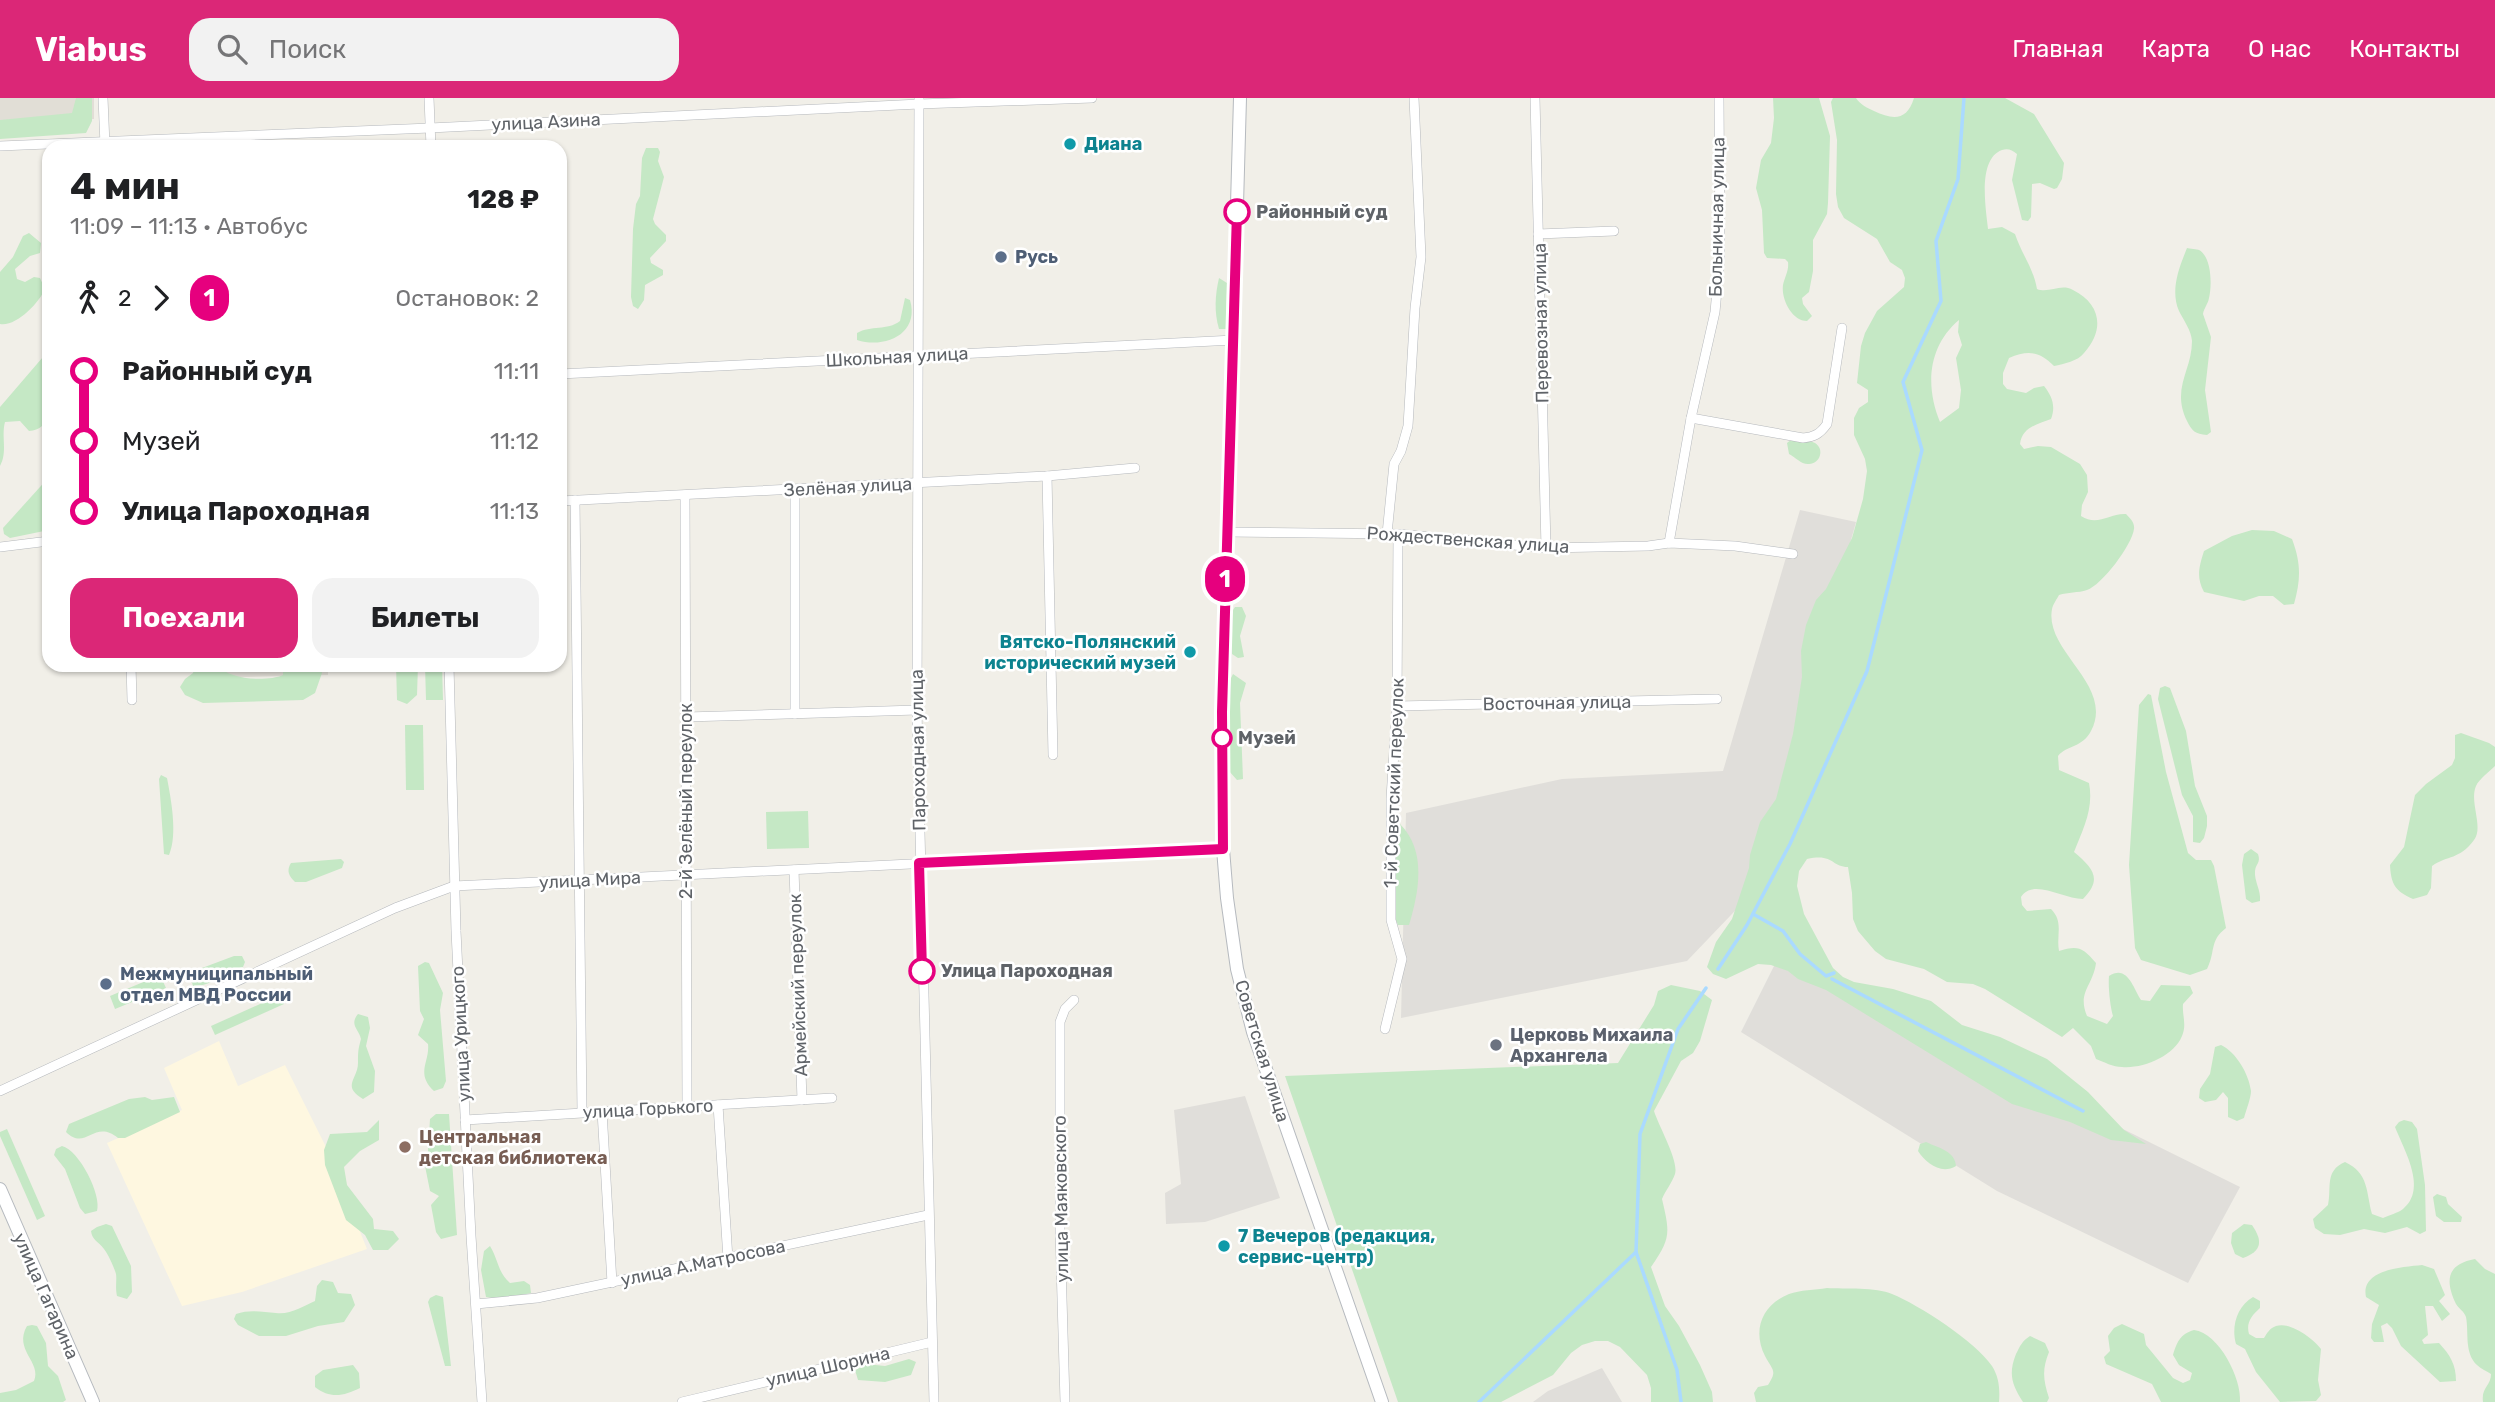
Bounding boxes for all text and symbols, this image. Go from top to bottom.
search box [189,18,679,81]
text: Viabus [35,30,147,69]
icon: search [213,30,251,68]
text: Поиск [269,34,346,65]
text: Главная [2012,35,2104,63]
text: Карта [2142,35,2210,63]
text: О нас [2248,35,2311,63]
text: Контакты [2349,35,2460,63]
street label: улица Азина [491,108,601,136]
place label: Диана [1084,133,1142,155]
marker: Диана [1062,136,1078,152]
street label: Больничная улица [1705,137,1729,297]
text: 4 мин [70,163,180,209]
text: 128 ₽ [467,184,539,215]
marker: Районный суд [1224,199,1250,225]
place label: Районный суд [1256,201,1388,223]
text: 11:09 – 11:13 · Автобус [70,212,308,240]
street label: Перевозная улица [1529,243,1553,403]
place label: Русь [1015,246,1058,268]
marker: Русь [993,249,1009,265]
icon: walk [70,279,108,317]
icon: forward [142,279,180,317]
text: 2 [118,284,132,312]
text: 1 [204,284,215,312]
text: Остановок: 2 [396,284,539,312]
street label: Школьная улица [825,342,969,372]
text: Районный суд [122,356,312,387]
text: 11:11 [494,357,539,385]
text: Музей [122,426,201,457]
text: 11:12 [490,427,539,455]
street label: Зелёная улица [783,473,913,501]
text: Улица Пароходная [122,496,370,527]
text: 11:13 [490,497,539,525]
street label: Рождественская улица [1366,522,1570,558]
line badge: 1 [1202,556,1248,602]
text: 1 [1219,565,1231,593]
button: Поехали [70,578,298,658]
button: Билеты [312,578,539,658]
place label: Вятско-Полянский исторический музей [984,631,1176,674]
marker: Вятско-Полянский исторический музей [1182,644,1198,660]
street label: Пароходная улица [906,669,930,831]
street label: 1-й Советский переулок [1379,677,1409,888]
street label: Восточная улица [1482,691,1632,715]
street label: 2-й Зелёный переулок [675,703,697,899]
place label: Музей [1238,727,1296,749]
marker: Музей [1212,728,1232,748]
street label: улица Мира [538,866,642,894]
street label: Армейский переулок [784,893,812,1077]
marker: Улица Пароходная [909,958,935,984]
place label: Улица Пароходная [941,960,1113,982]
place label: Межмуниципальный отдел МВД России [120,963,313,1006]
street label: улица Урицкого [446,965,476,1103]
marker: Межмуниципальный отдел МВД России [98,976,114,992]
street label: Советская улица [1230,977,1294,1125]
place label: Церковь Михаила Архангела [1510,1024,1673,1067]
marker: Церковь Михаила Архангела [1488,1037,1504,1053]
street label: улица Горького [582,1095,714,1123]
street label: улица Маяковского [1049,1115,1073,1283]
place label: Центральная детская библиотека [419,1126,608,1169]
marker: Центральная детская библиотека [397,1139,413,1155]
place label: 7 Вечеров (редакция, сервис-центр) [1238,1225,1435,1268]
street label: улица Гагарина [8,1229,84,1363]
street label: улица А.Матросова [619,1235,787,1291]
marker: 7 Вечеров (редакция, сервис-центр) [1216,1238,1232,1254]
street label: улица Шорина [764,1342,892,1392]

